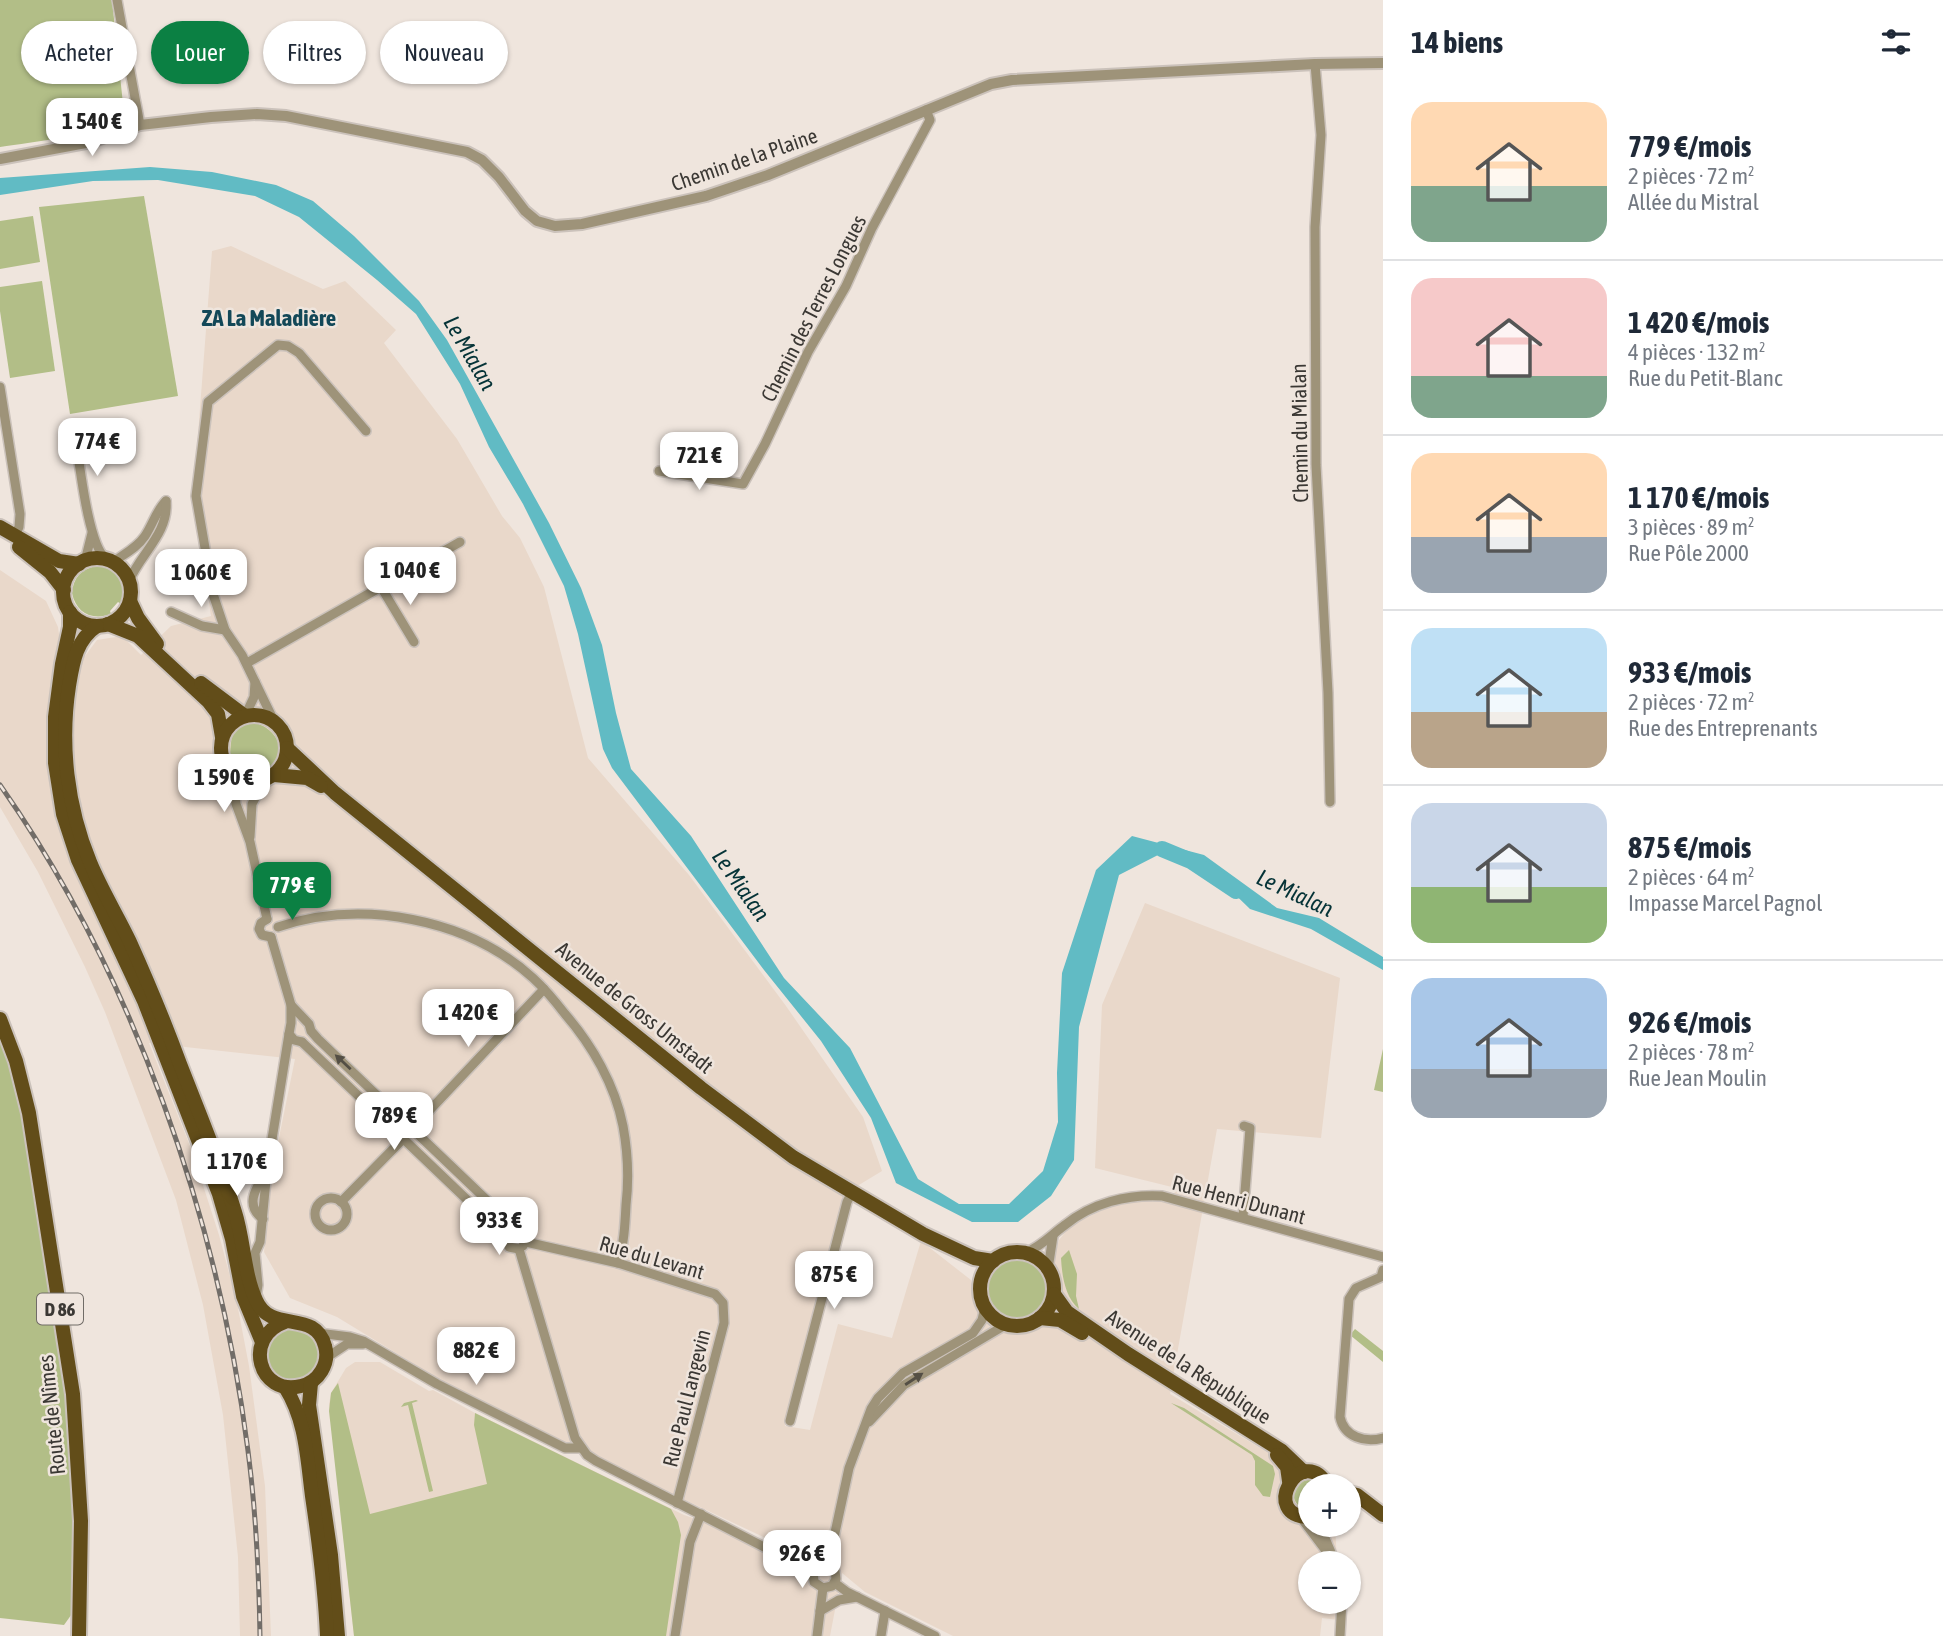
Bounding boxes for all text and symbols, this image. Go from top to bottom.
chip: Acheter [21,21,137,84]
chip: Louer [151,21,249,84]
chip: Filtres [263,21,366,84]
chip: Nouveau [380,21,508,84]
icon: filters [1877,23,1915,61]
text: 14 biens [1411,25,1503,59]
pin: 1 540 € [27,99,157,158]
text: 1 540 € [62,108,122,134]
street label: Chemin de la Plaine [668,123,820,195]
text: 779 €/mois [1628,129,1751,163]
icon: home [1467,130,1551,214]
text: 2 pièces · 72 m² [1628,163,1755,189]
text: Allée du Mistral [1628,189,1759,215]
street label: Chemin des Terres Longues [756,211,870,405]
district label: ZA La Maladière [202,305,336,331]
text: 1 420 €/mois [1628,305,1769,339]
icon: home [1467,306,1551,390]
water label: Le Mialan [438,311,502,395]
text: 4 pièces · 132 m² [1628,339,1765,365]
street label: Chemin du Mialan [1286,363,1312,503]
text: Rue du Petit-Blanc [1628,365,1783,391]
pin: 774 € [48,419,146,478]
text: 774 € [74,428,120,454]
pin: 721 € [650,433,748,492]
text: 721 € [676,442,722,468]
text: 1 170 €/mois [1628,480,1769,514]
icon: home [1467,481,1551,565]
text: 3 pièces · 89 m² [1628,514,1755,540]
text: Rue Pôle 2000 [1628,540,1749,566]
pin: 1 040 € [345,548,475,607]
pin: 1 060 € [136,550,266,609]
text: 1 040 € [380,557,440,583]
text: 1 060 € [171,559,231,585]
text: 933 €/mois [1628,655,1751,689]
icon: home [1467,656,1551,740]
text: 2 pièces · 72 m² [1628,689,1755,715]
text: Rue des Entreprenants [1628,715,1818,741]
pin: 1 590 € [159,754,289,814]
text: 1 590 € [194,764,254,790]
text: 875 €/mois [1628,830,1751,864]
icon: home [1467,831,1551,915]
water label: Le Mialan [707,844,775,926]
pin: 779 € [243,862,341,922]
water label: Le Mialan [1253,864,1337,922]
text: 2 pièces · 64 m² [1628,864,1755,890]
text: 779 € [269,872,315,898]
text: Impasse Marcel Pagnol [1628,890,1822,916]
street label: Avenue de Gross Umstadt [552,936,718,1078]
pin: 1 420 € [403,990,533,1049]
text: 1 420 € [438,999,498,1025]
text: 926 €/mois [1628,1005,1751,1039]
icon: home [1467,1006,1551,1090]
text: 2 pièces · 78 m² [1628,1039,1755,1065]
one-way arrow [335,1054,352,1070]
text: Rue Jean Moulin [1628,1065,1767,1091]
pin: 789 € [345,1092,443,1152]
text: 789 € [371,1102,417,1128]
pin: 1 170 € [172,1138,302,1198]
text: 1 170 € [207,1148,267,1174]
street label: Rue Henri Dunant [1170,1170,1308,1228]
pin: 933 € [450,1198,548,1257]
text: 933 € [476,1207,522,1233]
street label: Rue du Levant [597,1231,707,1283]
pin: 875 € [785,1252,883,1311]
text: 875 € [811,1261,857,1287]
road number: D 86 [37,1294,83,1324]
street label: Avenue de la République [1102,1304,1276,1428]
street label: Rue Paul Langevin [657,1327,715,1469]
pin: 882 € [427,1328,525,1387]
text: 882 € [453,1337,499,1363]
street label: Route de Nîmes [33,1354,69,1476]
one-way arrow [905,1372,923,1386]
map controls [1298,1474,1361,1614]
button: + [1298,1474,1361,1537]
pin: 926 € [753,1530,851,1590]
text: 926 € [779,1540,825,1566]
button: − [1298,1551,1361,1614]

